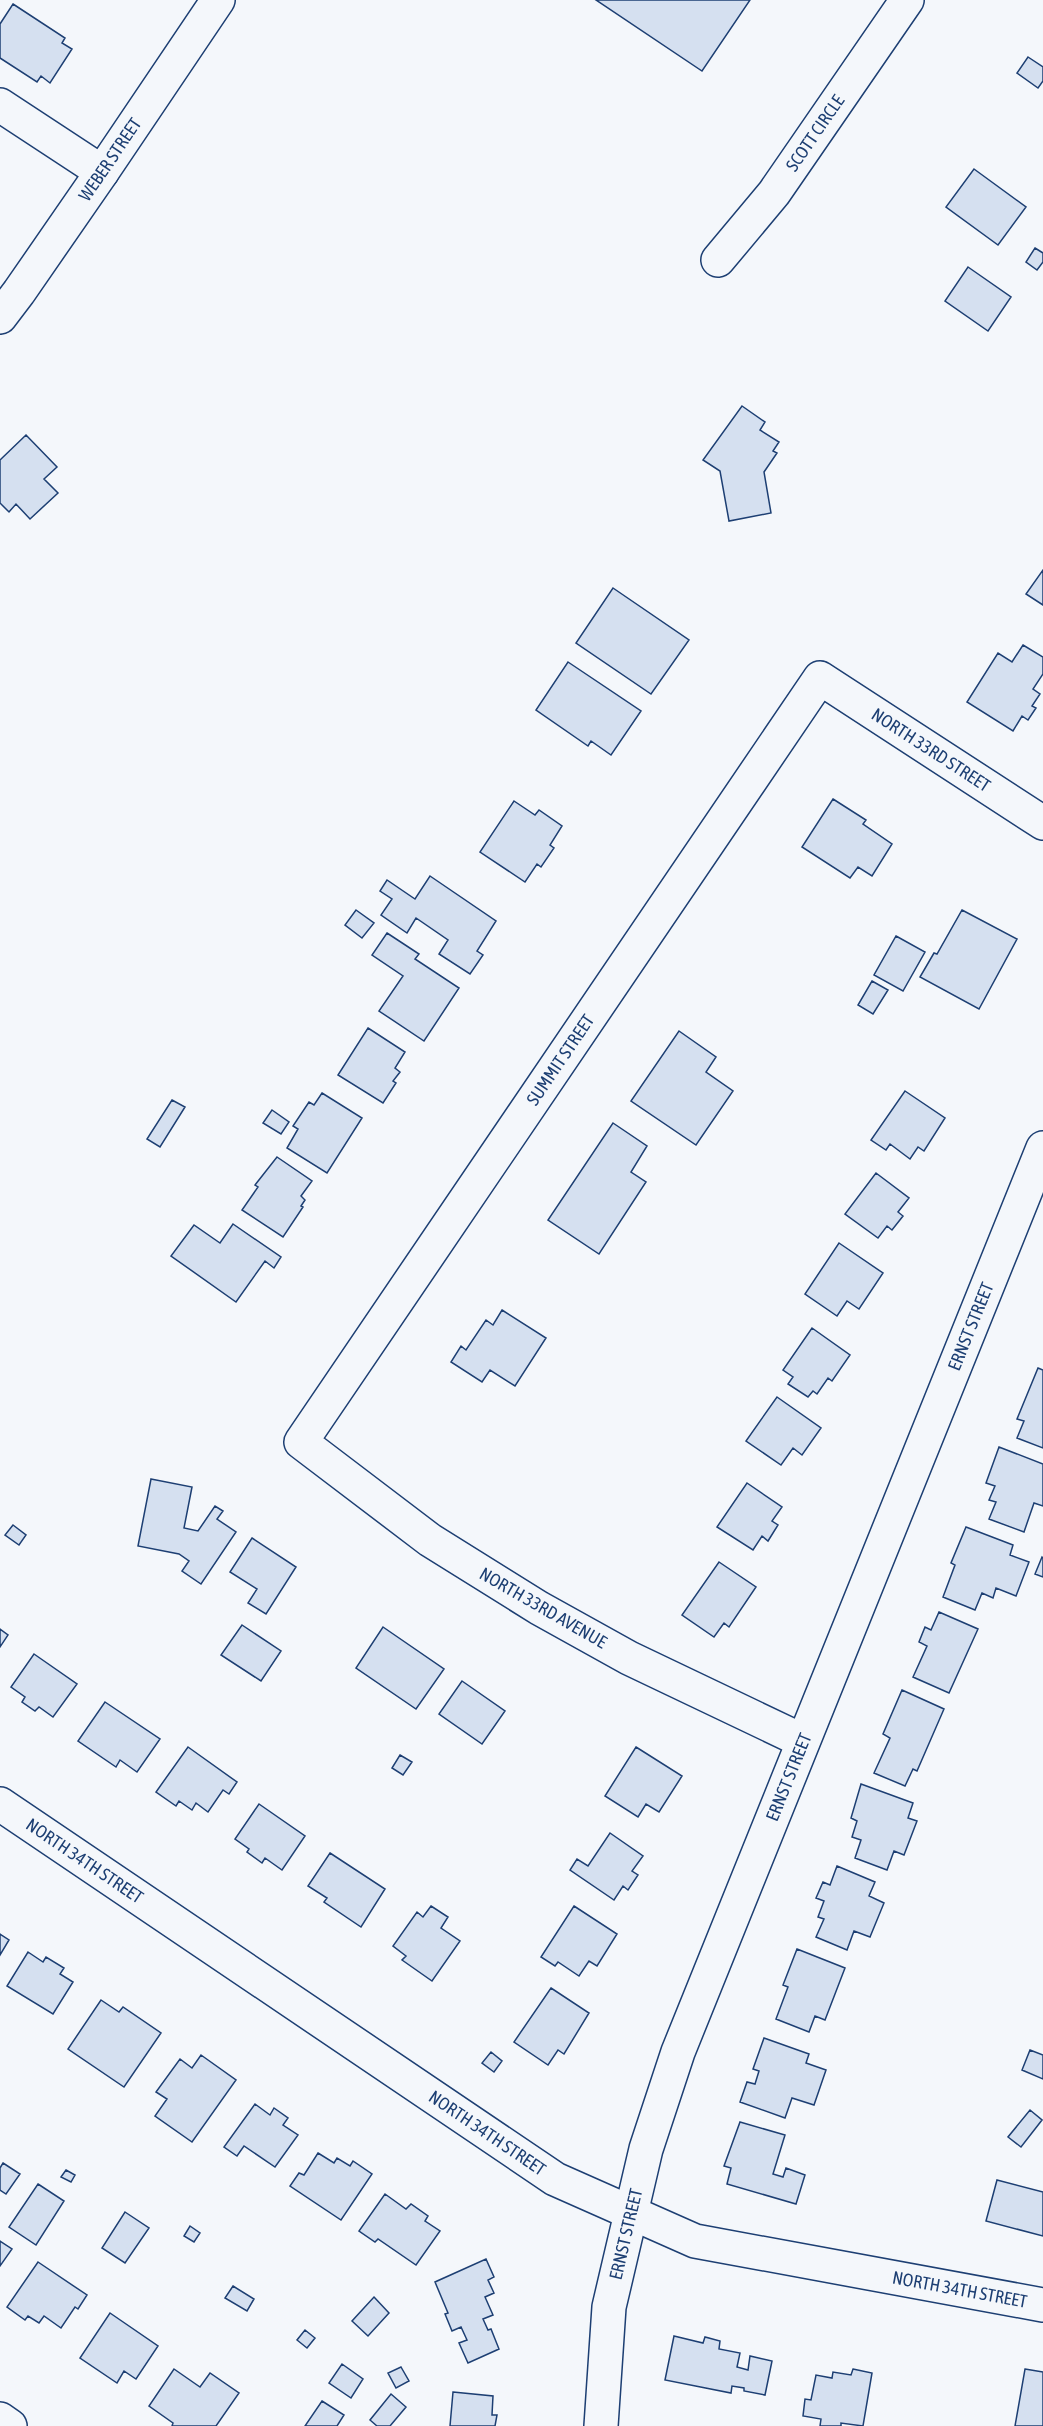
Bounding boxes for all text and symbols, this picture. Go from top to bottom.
street label: SCOTT CIRCLE [781,90,849,175]
street label: WEBER STREET [74,114,145,205]
street label: NORTH 33RD STREET [868,703,994,796]
street label: SUMMIT STREET [522,1010,598,1109]
street label: ERNST STREET [943,1279,998,1373]
street label: NORTH 33RD AVENUE [476,1563,611,1653]
street label: ERNST STREET [761,1730,816,1824]
street label: NORTH 34TH STREET [22,1814,147,1908]
street label: NORTH 34TH STREET [425,2086,550,2180]
street label: ERNST STREET [605,2186,646,2282]
street label: NORTH 34TH STREET [891,2267,1029,2312]

